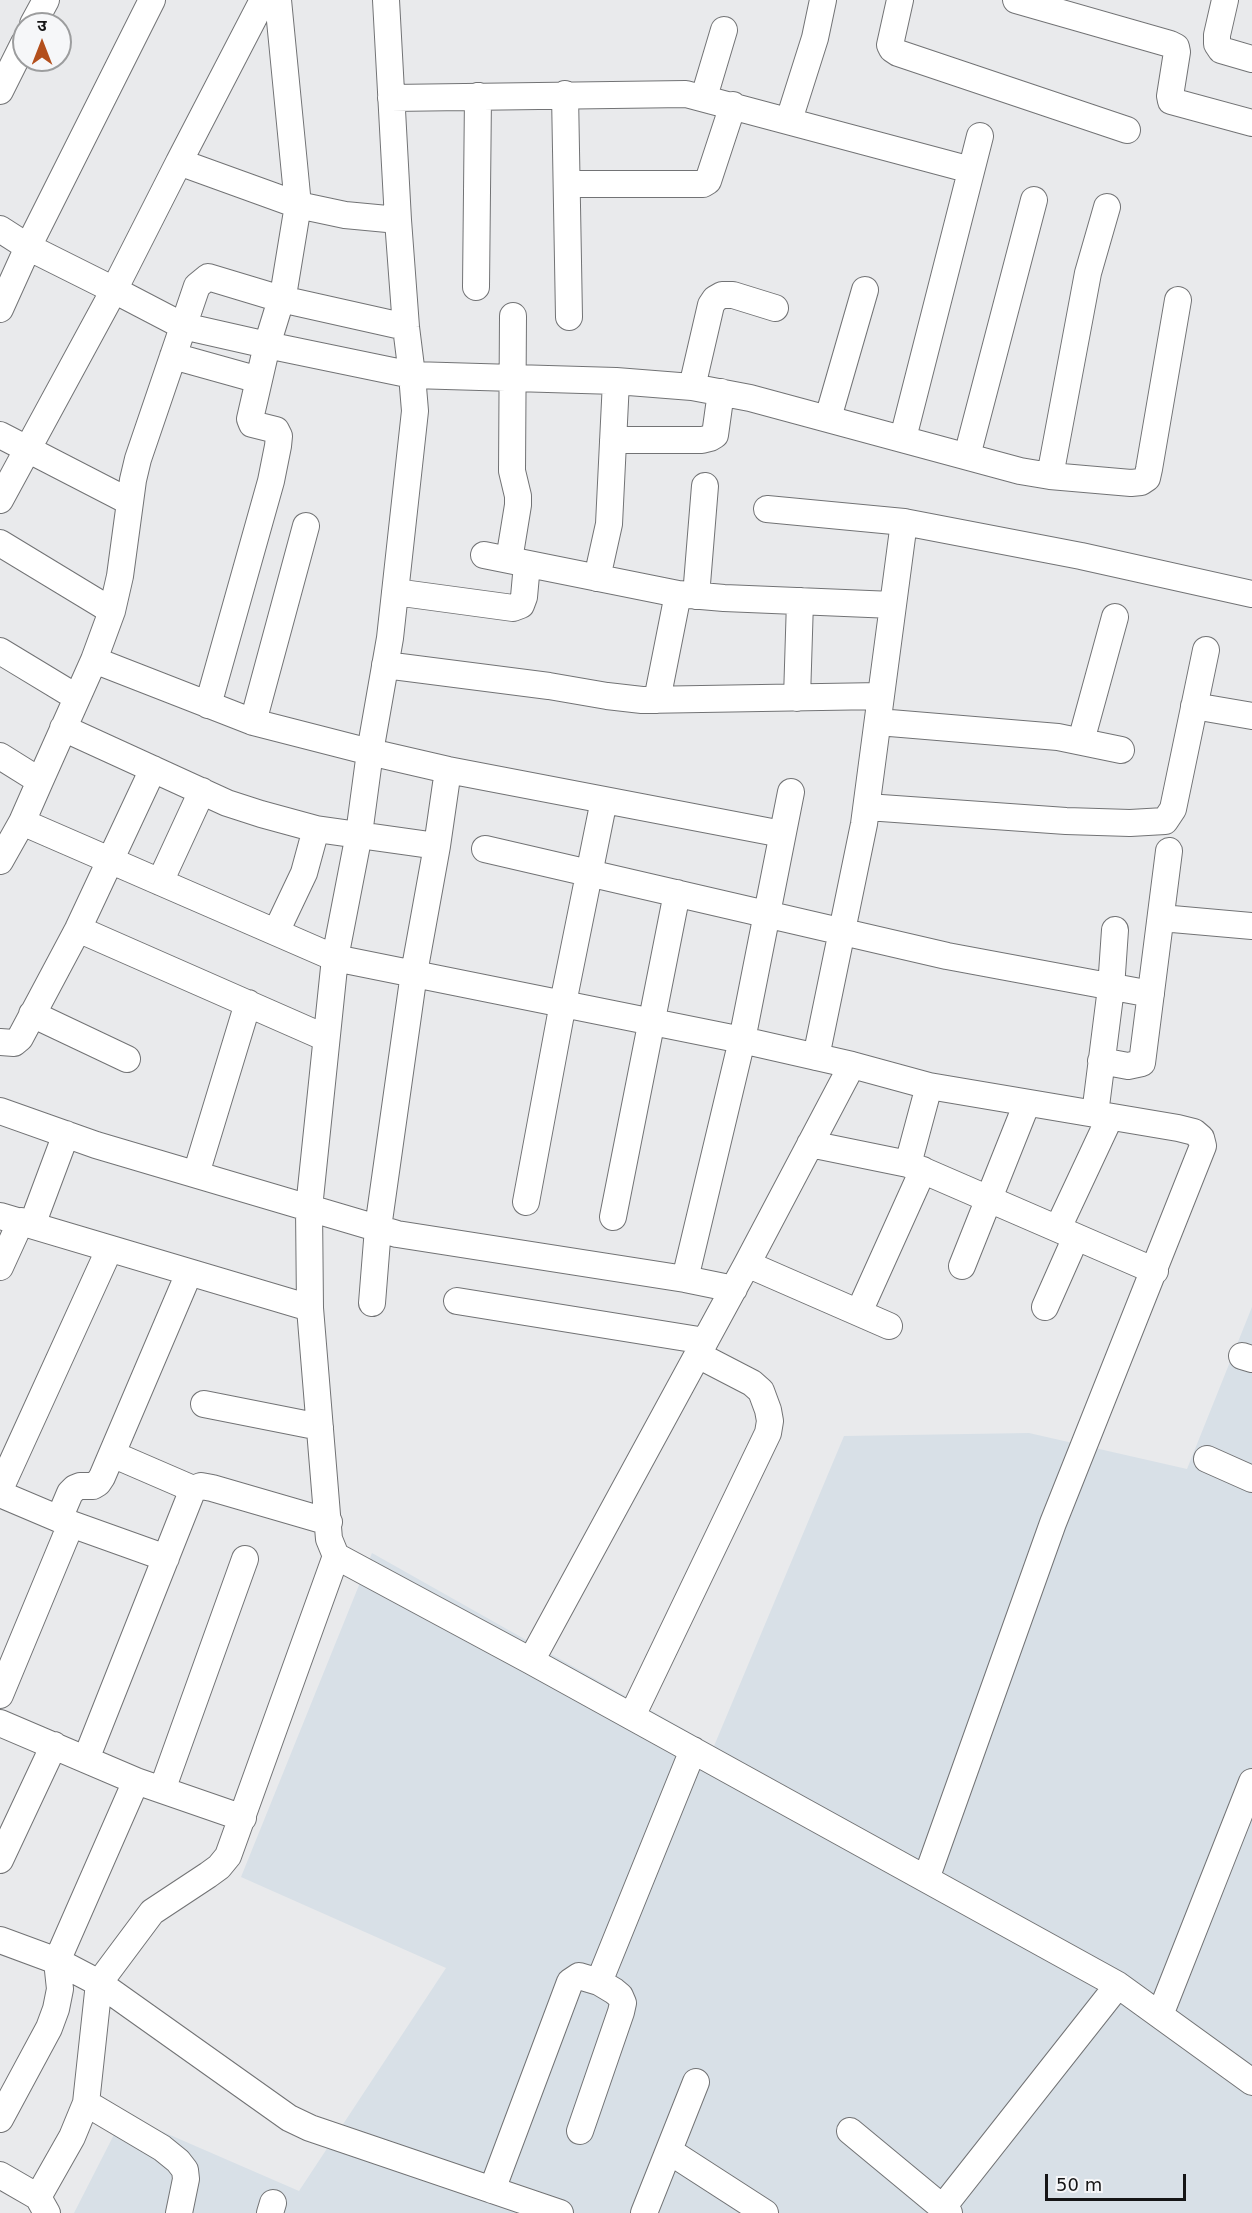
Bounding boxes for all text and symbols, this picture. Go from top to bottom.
north arrow [12,12,72,72]
text: उ [37,16,47,35]
scale bar [1048,2162,1189,2200]
text: 50 m [1056,2174,1102,2195]

